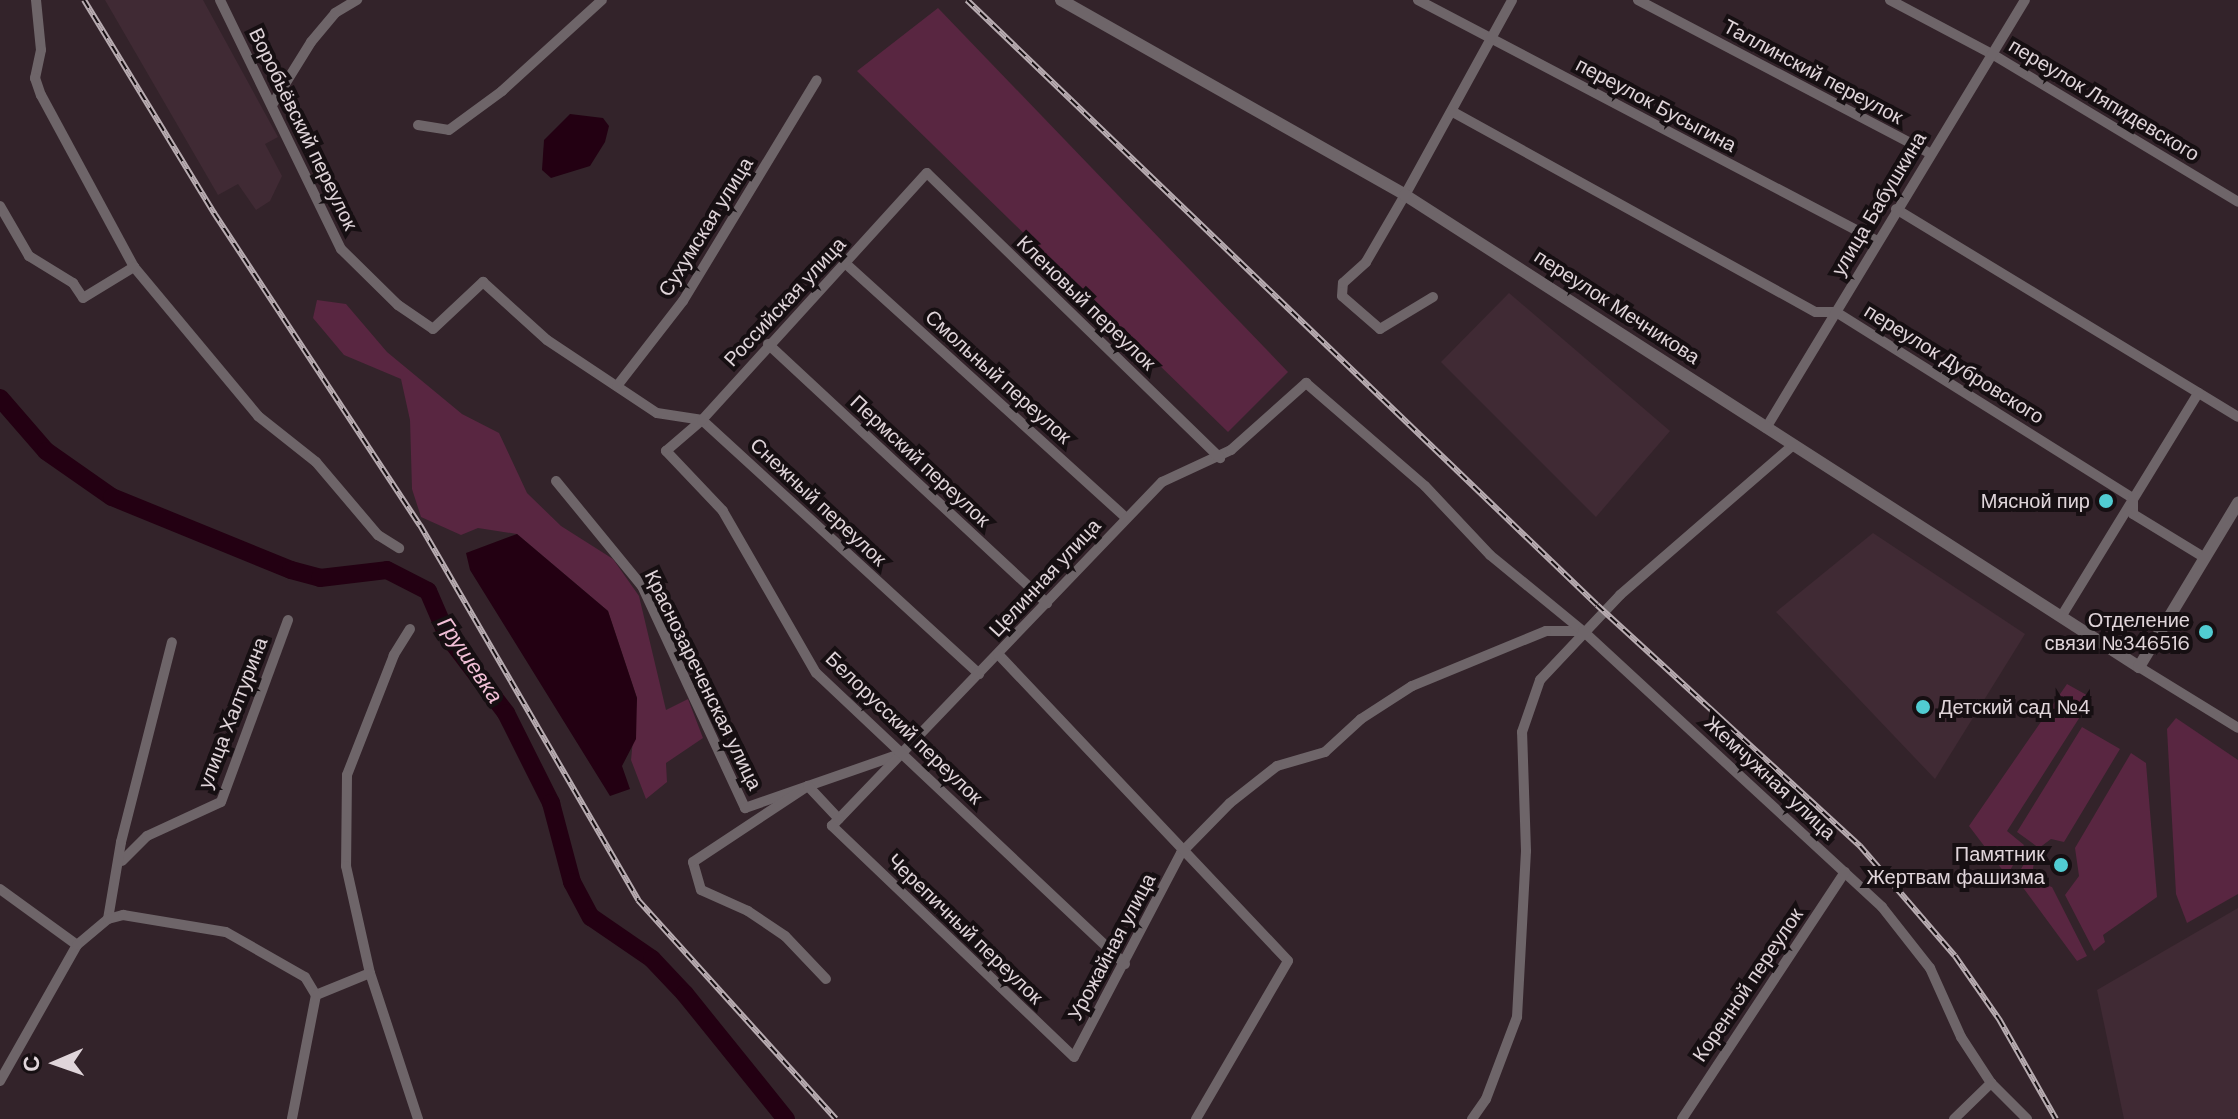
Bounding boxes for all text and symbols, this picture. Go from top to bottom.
street label: Таллинский переулок [1719,15,1907,129]
street label: Воробьёвский переулок [244,24,362,234]
street label: переулок Ляпидевского [2004,34,2204,166]
street label: переулок Бусыгина [1572,53,1740,157]
street label: улица Бабушкина [1827,128,1931,280]
street label: Сухумская улица [654,153,758,301]
street label: Кленовый переулок [1012,231,1160,375]
street label: Российская улица [719,233,851,371]
street label: переулок Мечникова [1530,245,1704,369]
street label: переулок Дубровского [1860,299,2048,429]
street label: Смольный переулок [920,305,1076,449]
street label: Пермский переулок [845,390,995,532]
street label: Снежный переулок [745,433,891,571]
place label: Мясной пир [1981,489,2090,513]
marker: Мясной пир [2097,492,2115,510]
street label: Целинная улица [984,514,1106,642]
street label: Краснозареченская улица [639,566,767,794]
place label: Отделение связи №346516 [2045,608,2190,655]
water label: Грушевка [432,612,508,708]
marker: Отделение связи №346516 [2197,623,2215,641]
street label: улица Халтурина [193,634,273,792]
street label: Белорусский переулок [820,647,988,809]
place label: Детский сад №4 [1939,695,2090,719]
marker: Детский сад №4 [1914,698,1932,716]
street label: Жемчужная улица [1699,711,1841,845]
place label: Памятник Жертвам фашизма [1866,842,2045,889]
street label: Черепичный переулок [882,849,1048,1009]
marker: Памятник Жертвам фашизма [2052,856,2070,874]
street label: Урожайная улица [1063,869,1161,1025]
street label: Коренной переулок [1688,904,1808,1066]
north arrow [16,1023,96,1103]
text: С [17,1055,46,1072]

